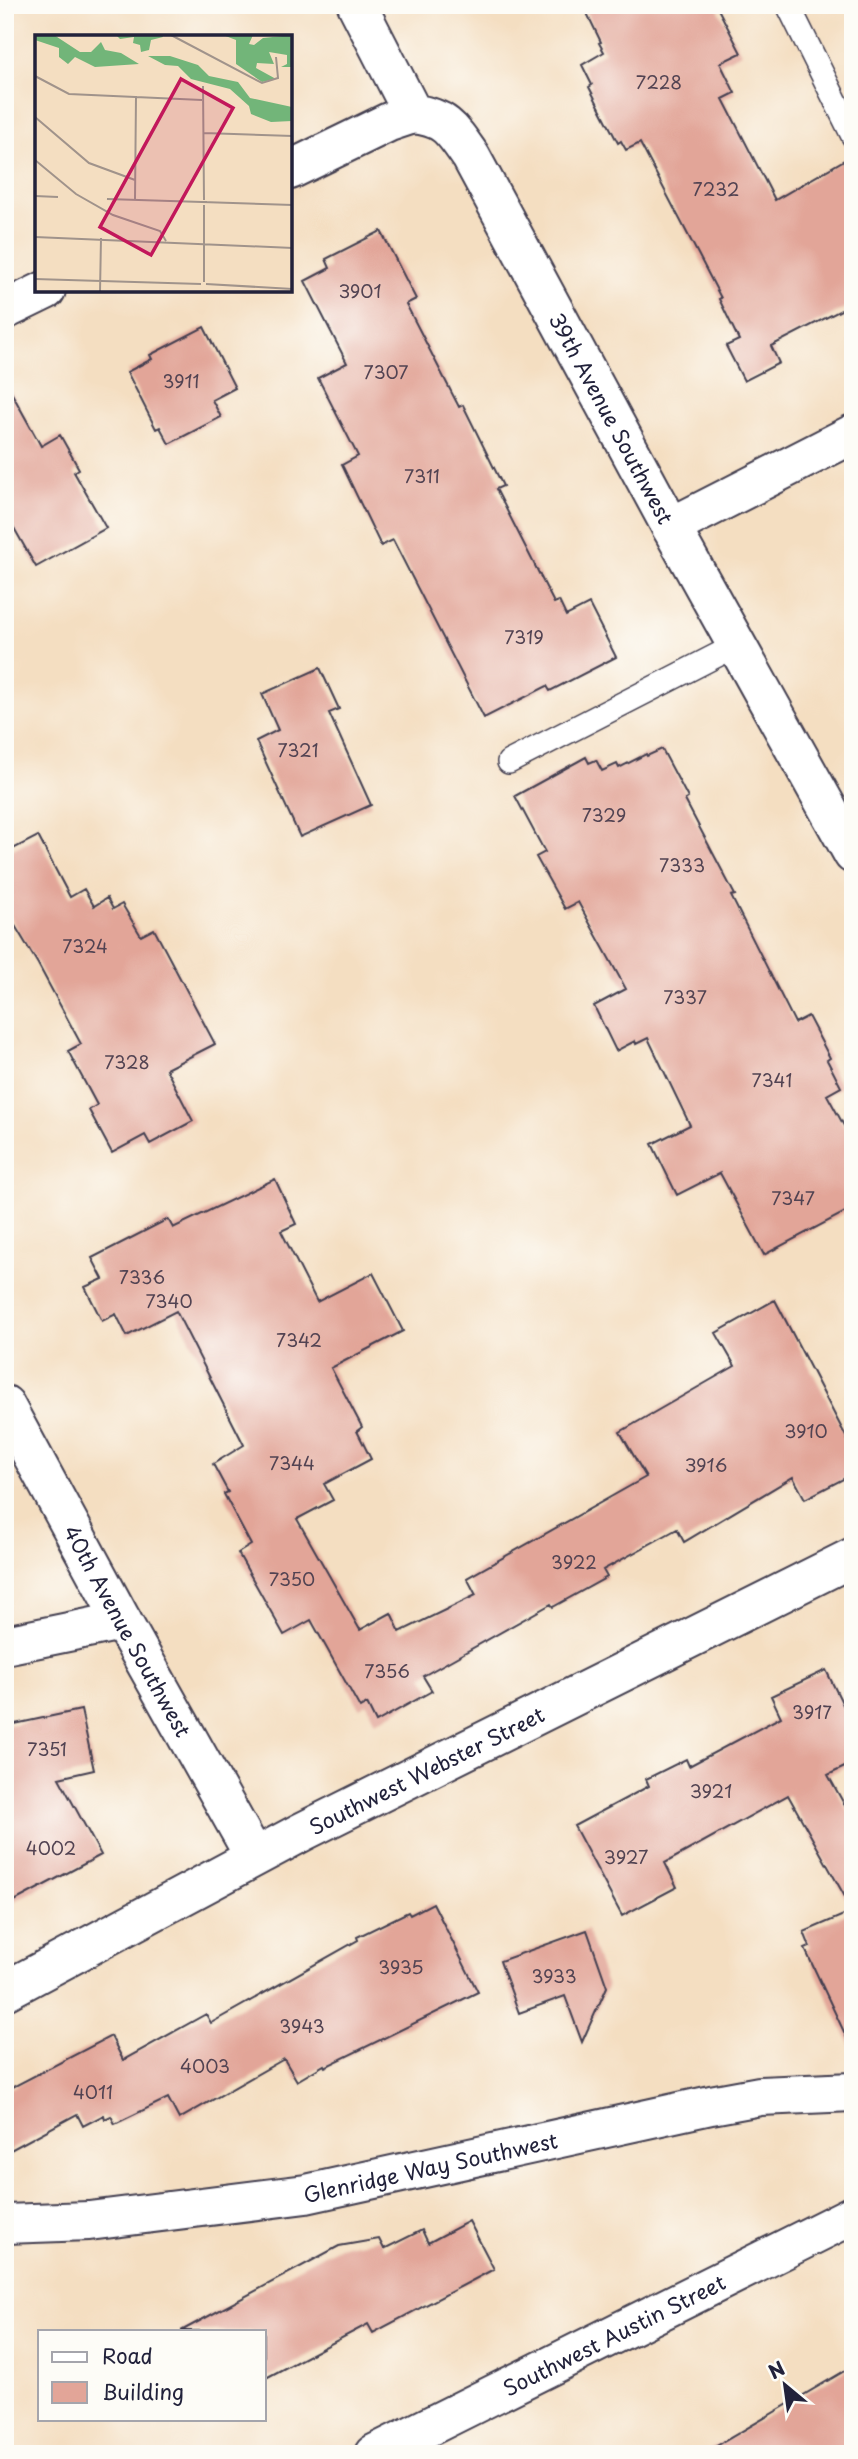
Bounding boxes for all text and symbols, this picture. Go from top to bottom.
inset map [35,35,292,292]
house number: 7228 [636,68,682,95]
house number: 7232 [693,175,739,202]
house number: 3901 [338,277,382,304]
street label: 39th Avenue Southwest [542,307,682,529]
house number: 7307 [364,358,408,385]
house number: 3911 [162,367,200,394]
house number: 7311 [404,462,440,489]
house number: 7319 [504,623,544,650]
house number: 7321 [277,736,319,763]
house number: 7329 [582,801,626,828]
house number: 7333 [659,851,705,878]
house number: 7324 [62,932,108,959]
house number: 7337 [663,983,707,1010]
house number: 7328 [104,1048,150,1075]
house number: 7341 [752,1066,792,1093]
house number: 7347 [771,1184,815,1211]
house number: 7336 [119,1263,165,1290]
house number: 7340 [145,1287,193,1314]
house number: 7342 [276,1326,322,1353]
house number: 3910 [784,1417,828,1444]
house number: 7344 [269,1449,315,1476]
house number: 3916 [685,1451,727,1478]
street label: 40th Avenue Southwest [57,1519,200,1743]
house number: 3922 [551,1548,597,1575]
house number: 7350 [269,1565,315,1592]
house number: 7356 [364,1657,410,1684]
street label: Southwest Webster Street [303,1698,550,1842]
house number: 3917 [792,1698,832,1725]
house number: 7351 [27,1735,67,1762]
house number: 3921 [690,1777,732,1804]
house number: 4002 [26,1834,76,1861]
house number: 3927 [604,1843,648,1870]
house number: 3935 [378,1953,424,1980]
house number: 3933 [531,1962,577,1989]
house number: 3943 [279,2012,325,2039]
house number: 4003 [180,2052,230,2079]
house number: 4011 [73,2078,113,2105]
street label: Glenridge Way Southwest [300,2123,560,2210]
street label: Southwest Austin Street [497,2265,731,2403]
legend [38,2330,266,2420]
text: Road [102,2339,153,2371]
north arrow [750,2350,820,2420]
text: N [763,2353,790,2385]
text: Building [102,2375,184,2407]

